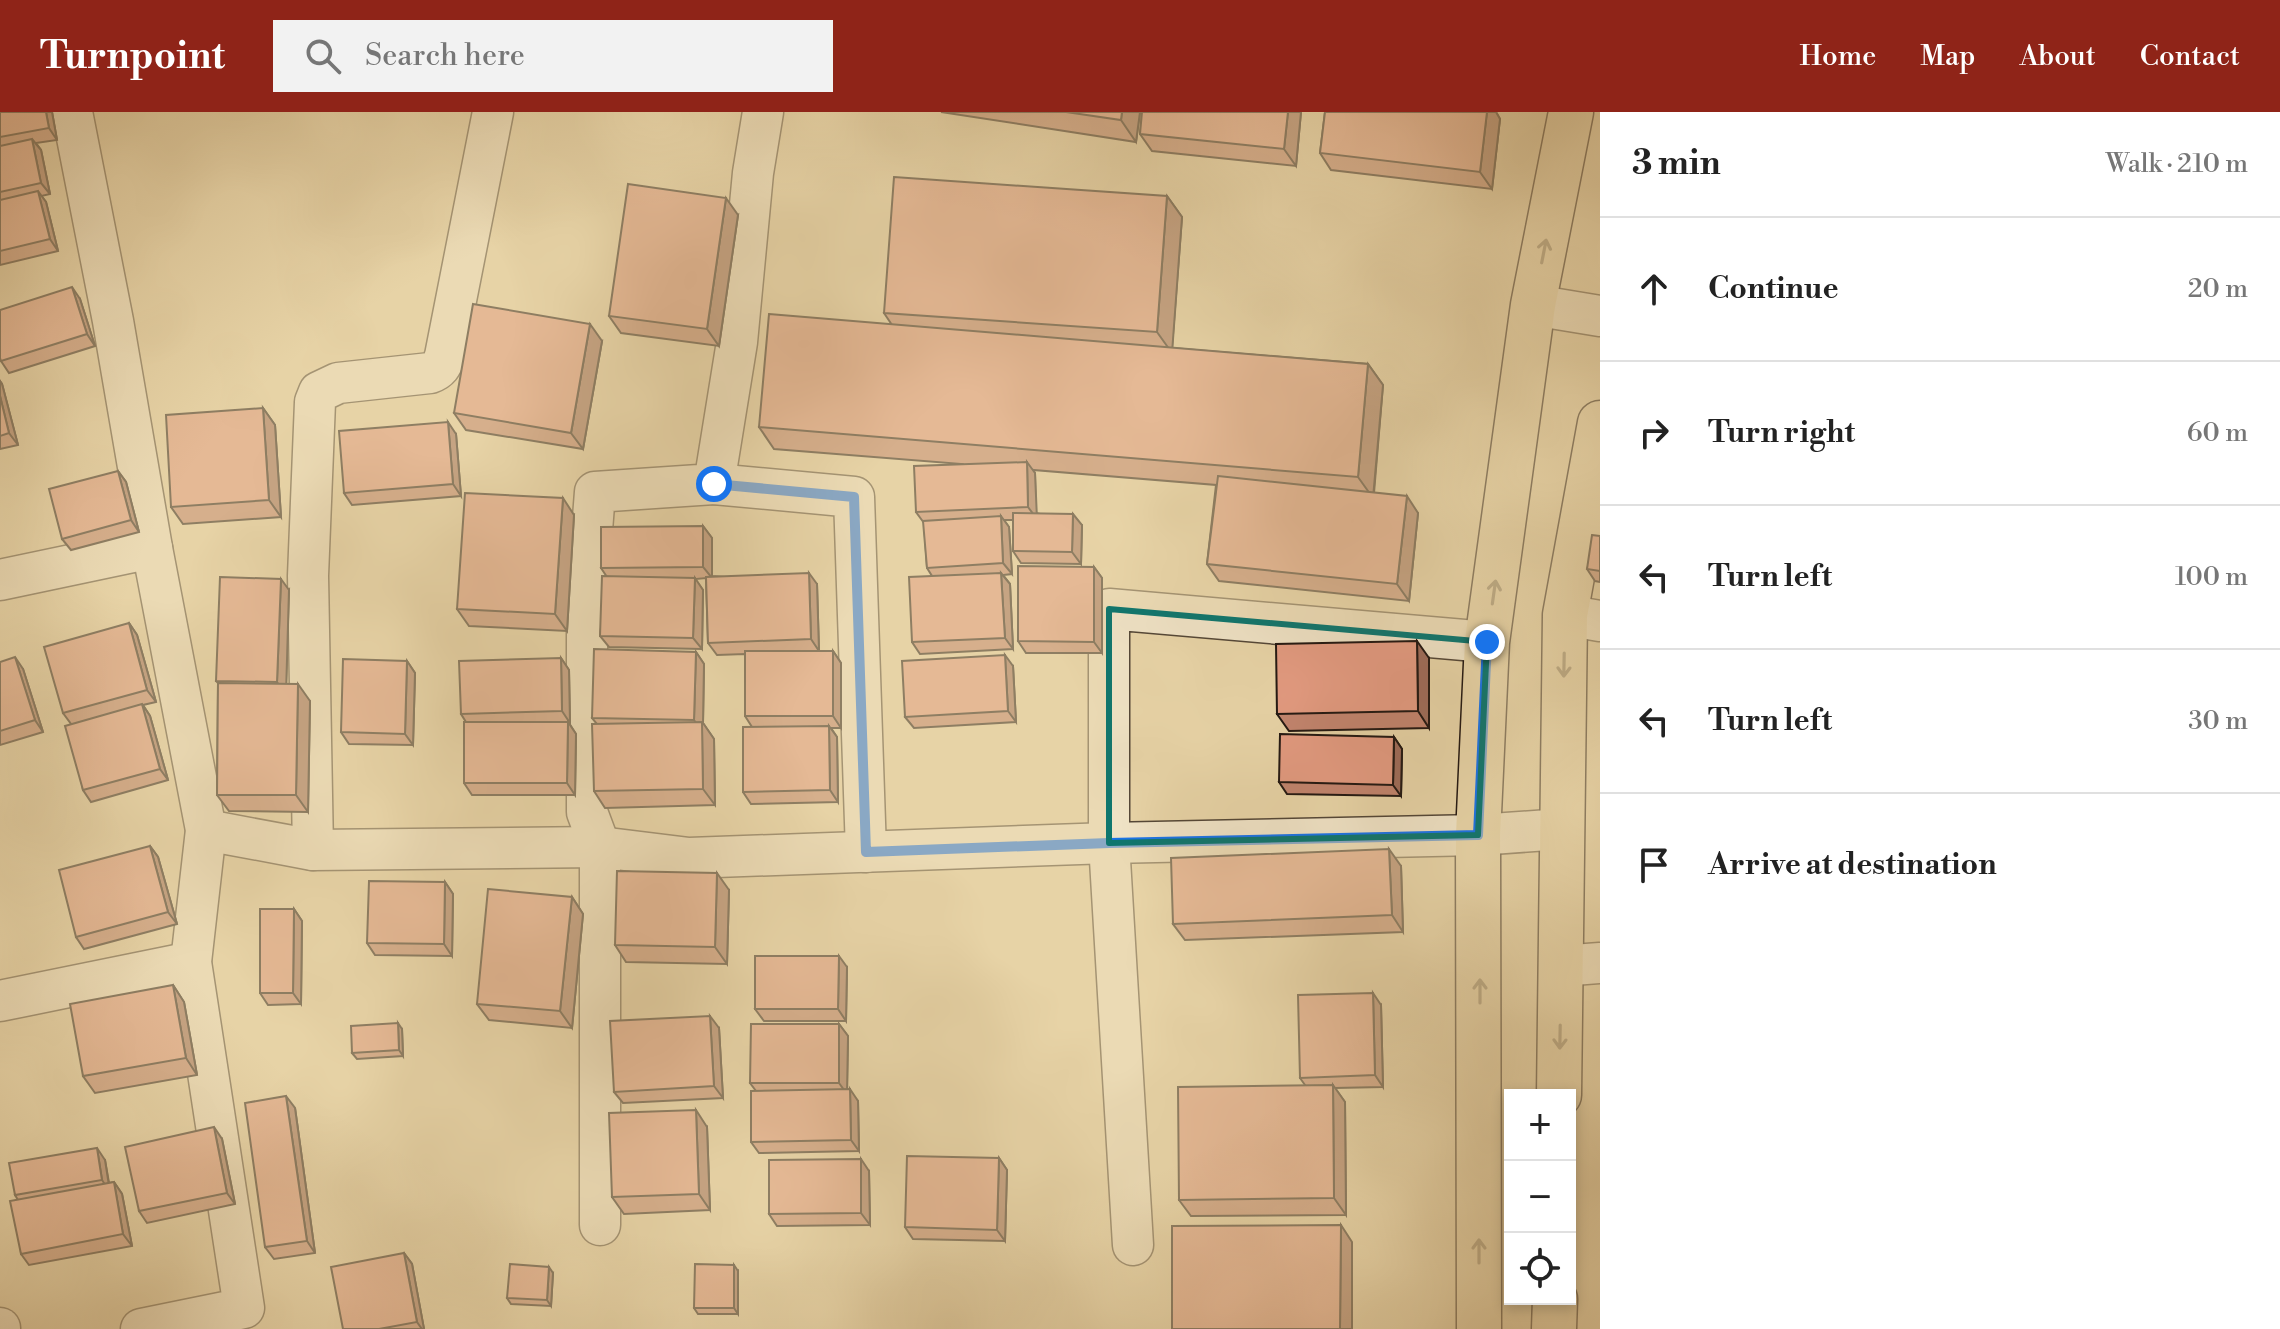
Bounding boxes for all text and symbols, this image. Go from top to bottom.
search box [273,20,833,92]
text: Turnpoint [40,33,225,80]
icon: search [301,34,345,78]
text: Search here [365,37,525,75]
text: Home [1800,39,1876,74]
text: Map [1920,39,1975,74]
text: About [2019,39,2096,74]
text: Contact [2140,39,2240,74]
text: 3 min [1632,143,1721,185]
text: Walk · 210 m [2106,148,2248,180]
one-way arrow [1537,239,1552,265]
icon: ahead [1632,267,1676,311]
text: Continue [1708,270,1839,308]
text: 20 m [2188,273,2248,305]
icon: right [1632,411,1676,455]
text: Turn right [1708,414,1855,452]
text: 60 m [2187,417,2248,449]
route start [696,466,732,502]
icon: left [1632,555,1676,599]
text: Turn left [1708,558,1832,596]
text: 100 m [2175,561,2248,593]
one-way arrow [1487,580,1502,605]
route end [1469,624,1505,660]
one-way arrow [1556,651,1572,678]
icon: left [1632,699,1676,743]
text: Turn left [1708,702,1832,740]
text: 30 m [2188,705,2248,737]
icon: arrive [1632,843,1676,887]
text: Arrive at destination [1708,846,1997,884]
one-way arrow [1472,978,1488,1005]
one-way arrow [1552,1023,1567,1050]
map controls [1504,1089,1576,1305]
button: + [1504,1089,1576,1161]
button: − [1504,1161,1576,1233]
button: locate [1504,1233,1576,1305]
one-way arrow [1471,1238,1487,1265]

